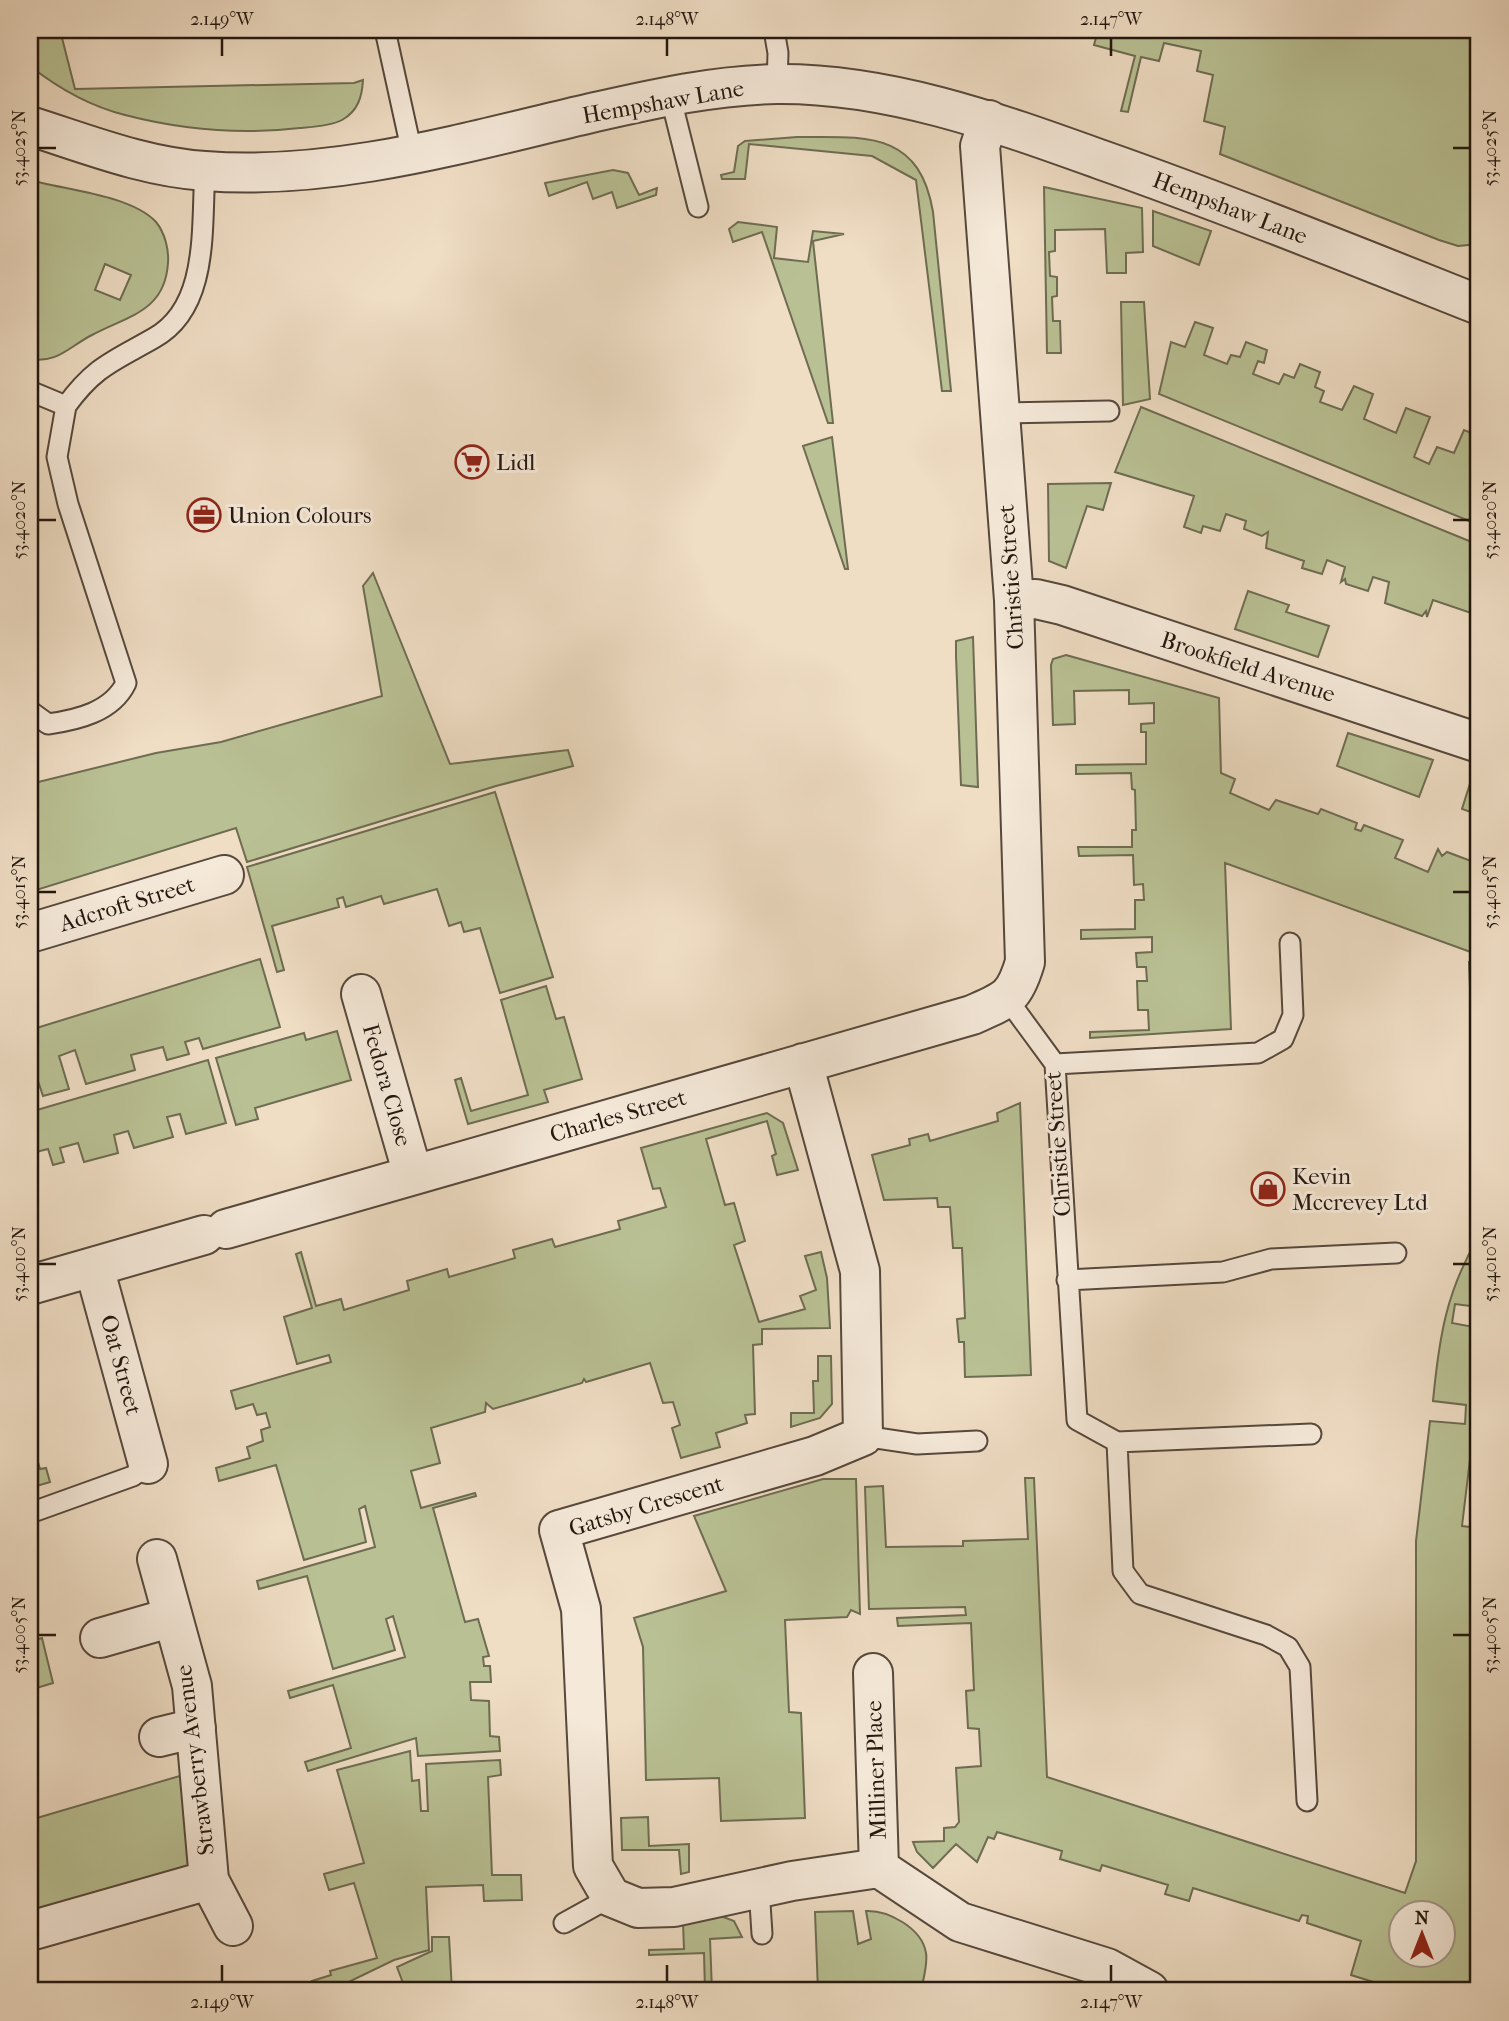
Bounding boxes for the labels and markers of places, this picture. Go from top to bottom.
supermarket icon: Lidl [453,443,491,481]
place label: Lidl [496,449,536,476]
office icon: Union Colours [185,496,223,534]
place label: Union Colours [228,502,372,529]
place label: Kevin Mccrevey Ltd [1292,1163,1428,1216]
shop icon: Kevin Mccrevey Ltd [1249,1170,1287,1208]

